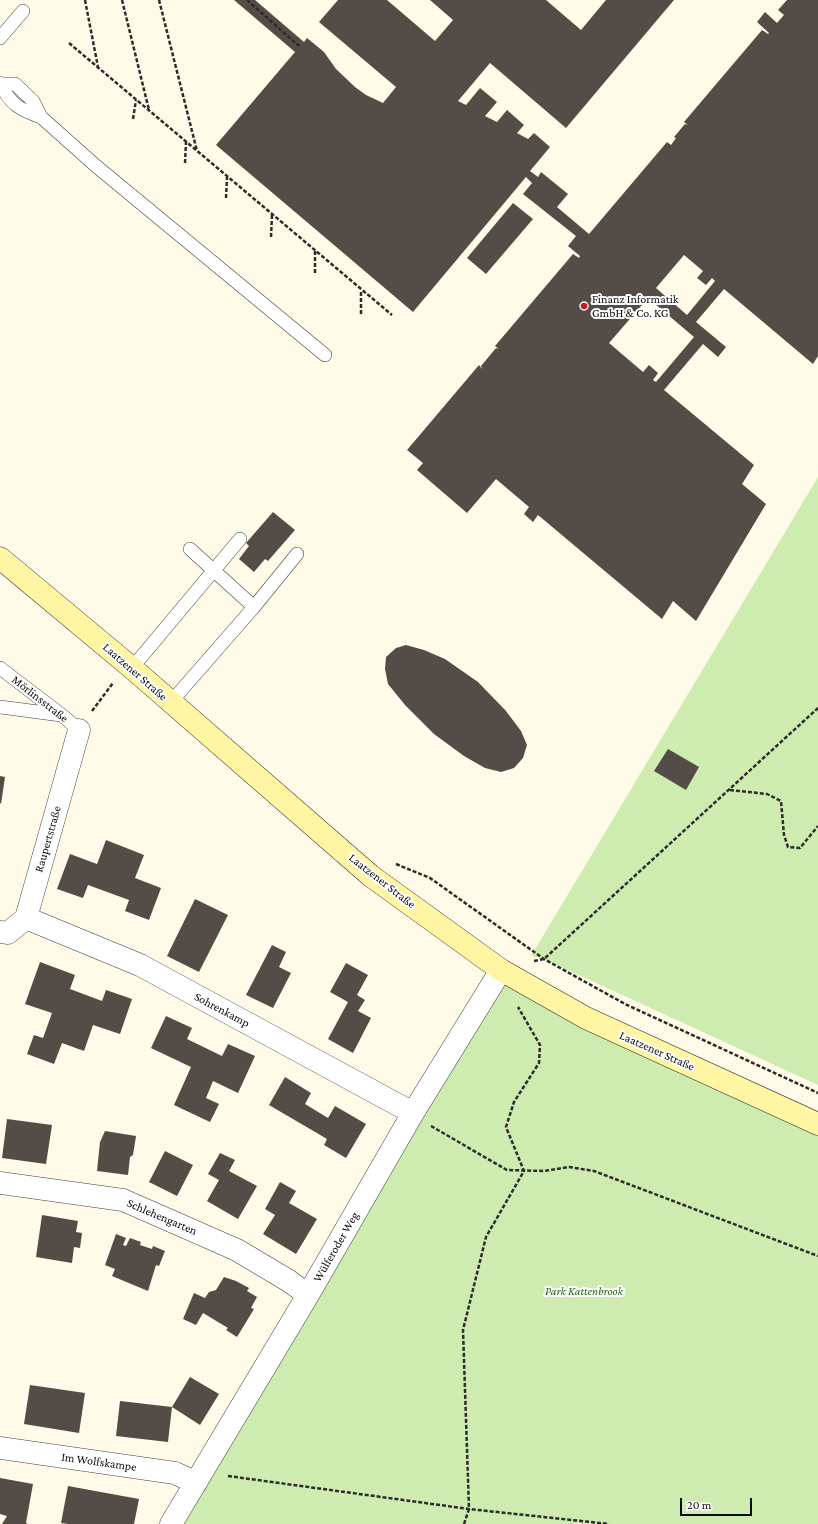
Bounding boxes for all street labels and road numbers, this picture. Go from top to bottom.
street label: Laatzener Straße [100,640,170,704]
street label: Mörlinsstraße [9,672,71,726]
street label: Raupertstraße [32,804,64,874]
street label: Laatzener Straße [346,850,418,912]
street label: Sohrenkamp [192,989,252,1031]
street label: Laatzener Straße [617,1028,697,1074]
street label: Schlehengarten [125,1196,199,1238]
street label: Wülferoder Weg [310,1209,362,1285]
street label: Im Wolfskampe [60,1450,138,1474]

